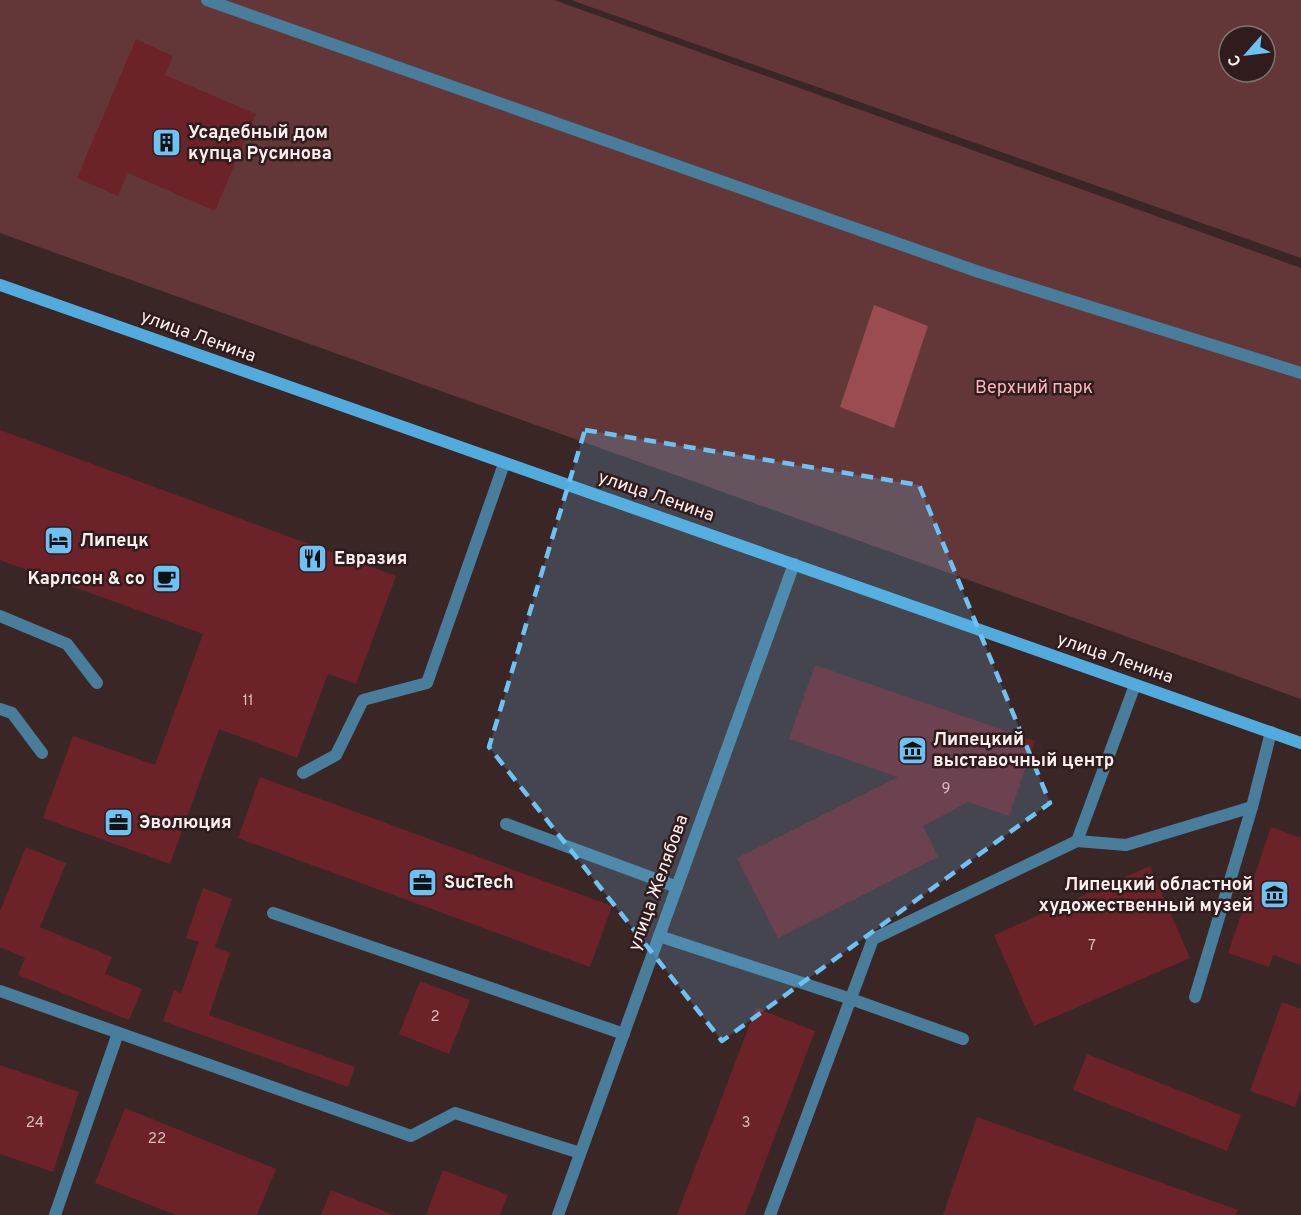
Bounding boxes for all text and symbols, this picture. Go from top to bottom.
north arrow [1217,24,1277,84]
text: С [1224,51,1247,69]
place label: Усадебный дом купца Русинова [188,122,332,166]
building icon: Усадебный дом купца Русинова [151,127,183,159]
street label: улица Ленина [137,305,259,369]
park label: Верхний парк [975,377,1093,400]
street label: улица Ленина [595,466,717,528]
hotel icon: Липецк [43,525,75,557]
place label: Липецк [80,530,149,553]
restaurant icon: Евразия [297,543,329,575]
place label: Евразия [334,548,407,571]
cafe icon: Карлсон & co [150,563,182,595]
place label: Карлсон & co [27,568,145,591]
street label: улица Ленина [1054,628,1176,690]
house number: 11 [242,692,254,711]
place label: Липецкий выставочный центр [933,729,1114,773]
museum icon: Липецкий выставочный центр [896,734,928,766]
house number: 9 [942,780,950,799]
office icon: Эволюция [102,807,134,839]
place label: Эволюция [139,812,232,835]
street label: улица Желябова [624,812,694,954]
office icon: SucTech [407,867,439,899]
place label: SucTech [444,872,514,895]
place label: Липецкий областной художественный музей [1039,874,1253,918]
museum icon: Липецкий областной художественный музей [1258,879,1290,911]
house number: 7 [1088,937,1096,956]
house number: 2 [430,1008,440,1027]
house number: 24 [26,1114,44,1133]
house number: 3 [741,1114,751,1133]
house number: 22 [148,1130,166,1149]

